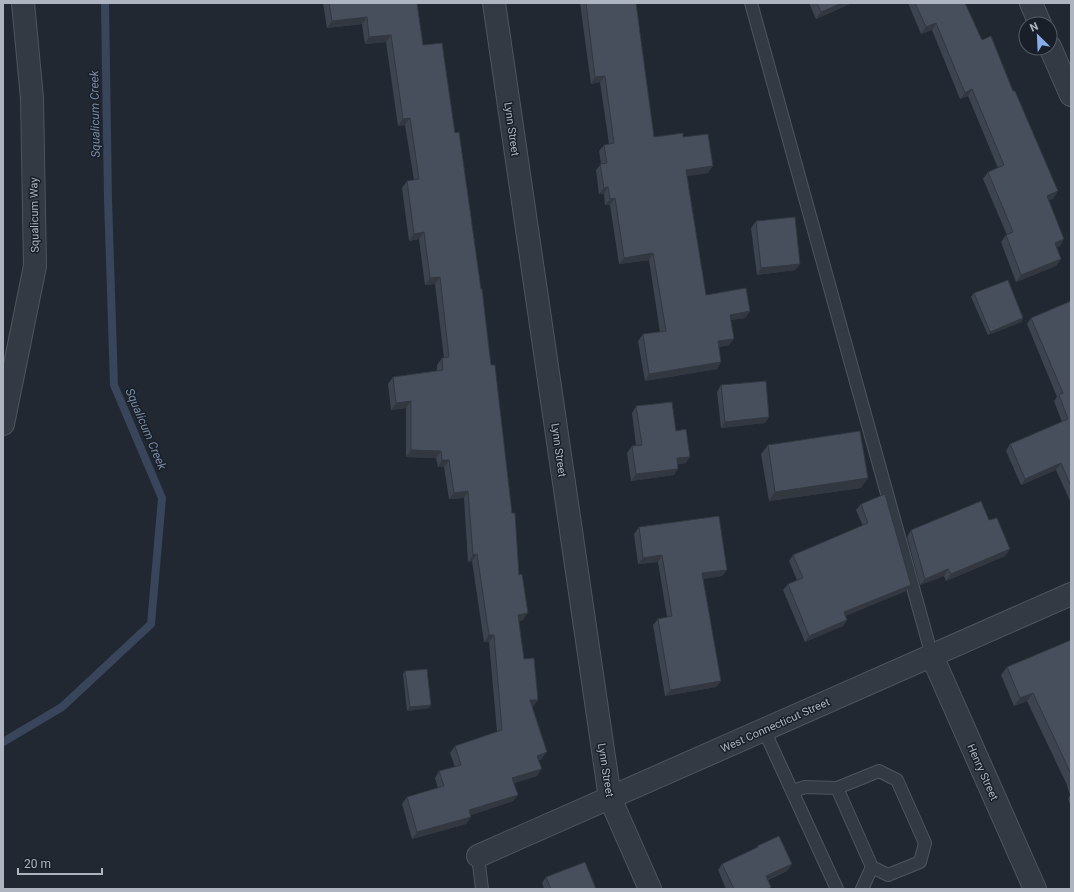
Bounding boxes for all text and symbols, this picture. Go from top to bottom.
north arrow [1018,16,1058,56]
text: N [1028,20,1041,35]
water label: Squalicum Creek [87,69,103,158]
street label: Lynn Street [501,101,522,157]
street label: Squalicum Way [27,177,42,253]
water label: Squalicum Creek [123,386,170,473]
street label: Lynn Street [548,422,569,478]
street label: West Connecticut Street [719,695,832,755]
street label: Lynn Street [595,742,616,798]
street label: Henry Street [964,742,1001,803]
scale bar [18,850,102,876]
text: 20 m [24,857,51,871]

